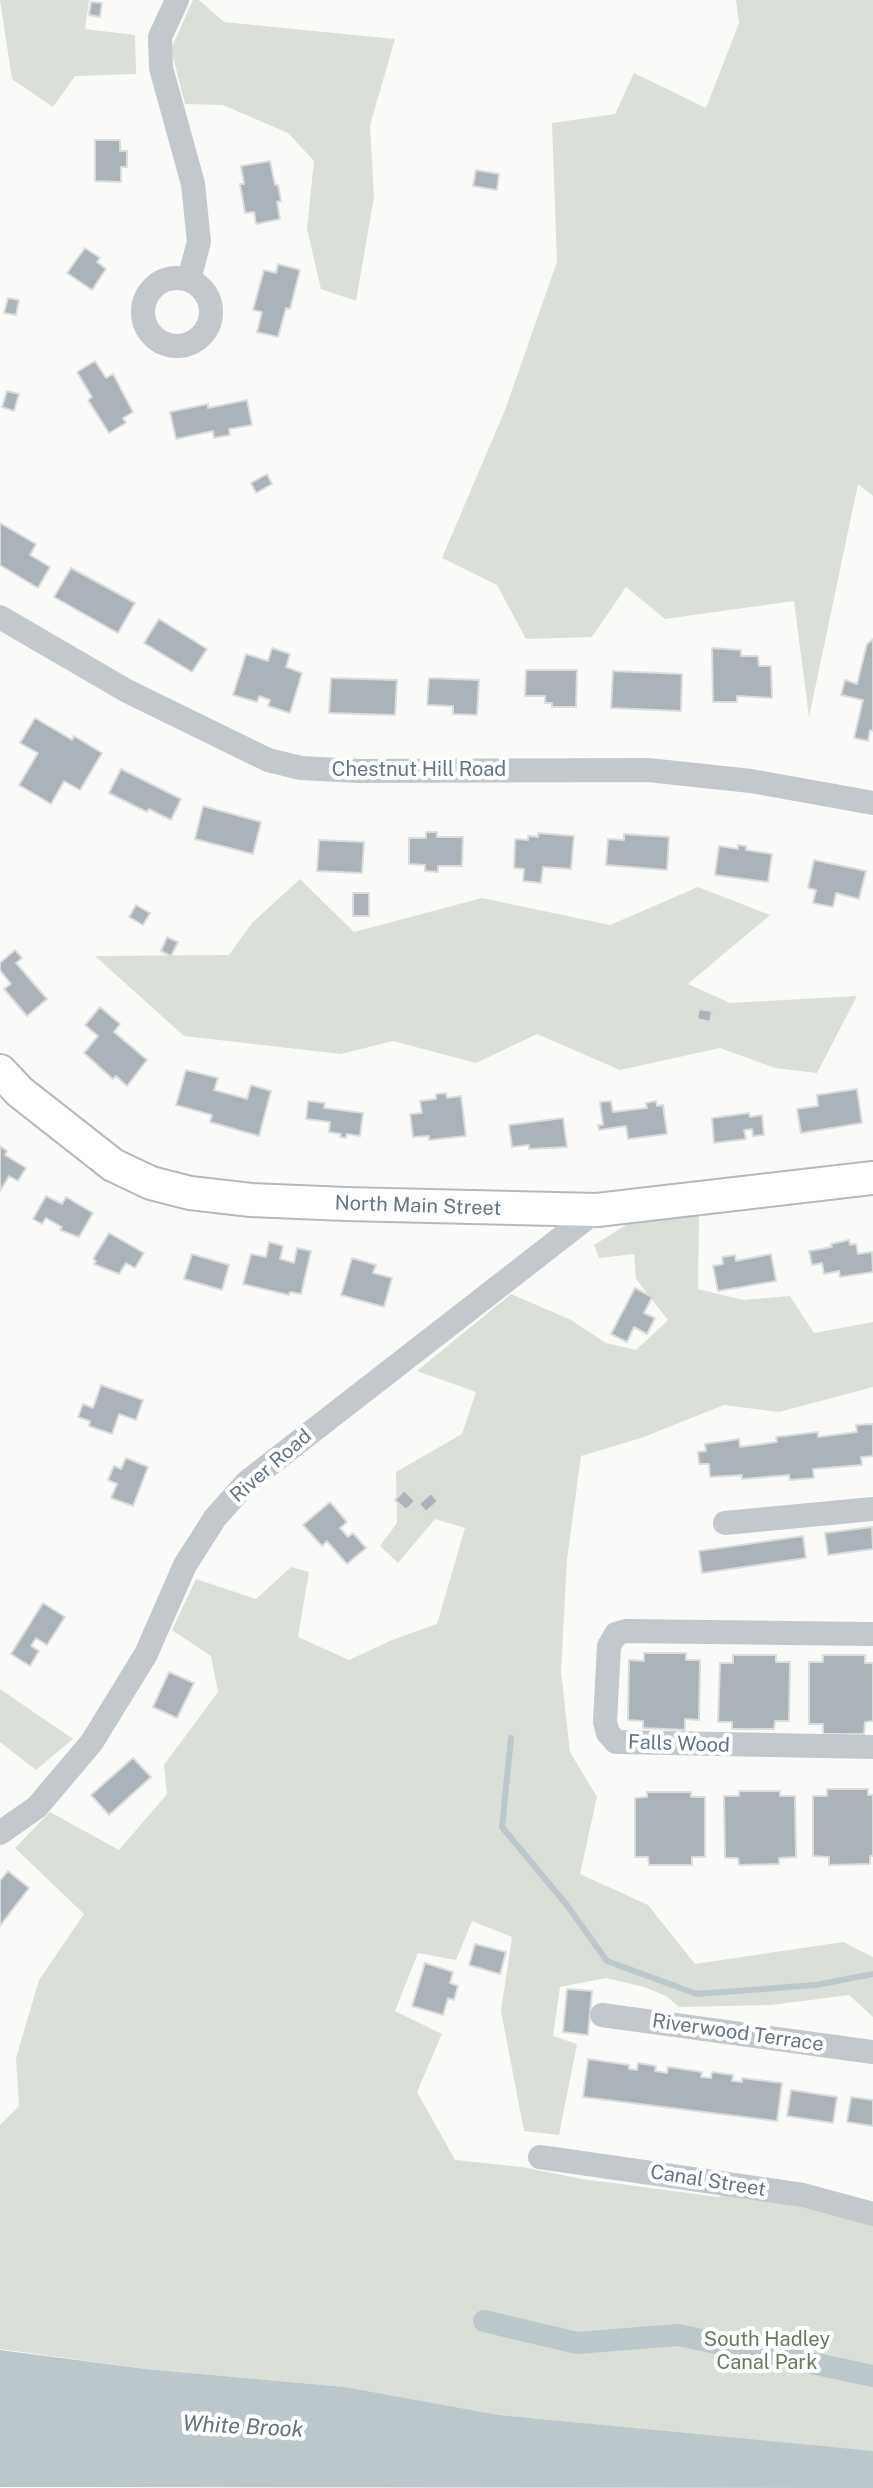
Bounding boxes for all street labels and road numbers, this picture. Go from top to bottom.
street label: Chestnut Hill Road [332,758,506,782]
street label: North Main Street [334,1191,502,1221]
street label: River Road [226,1424,316,1508]
street label: Falls Wood [628,1730,730,1758]
street label: Riverwood Terrace [651,2009,825,2057]
street label: Canal Street [649,2160,767,2202]

